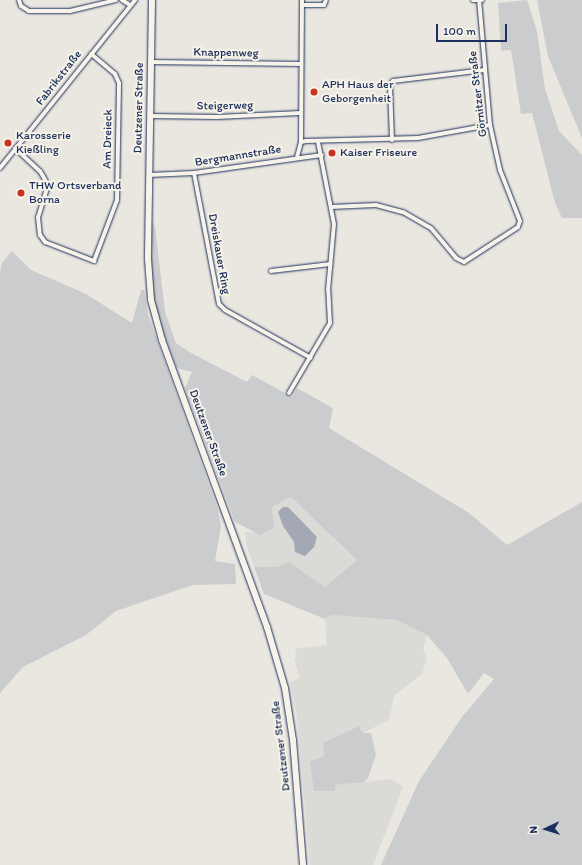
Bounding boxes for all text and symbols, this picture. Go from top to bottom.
scale bar [438,16,509,42]
text: 100 m [443,24,476,38]
street label: Knappenweg [193,45,259,61]
street label: Fabrikstraße [33,48,85,108]
street label: Görnitzer Straße [466,50,490,138]
street label: Deutzener Straße [131,62,147,154]
place label: APH Haus der Geborgenheit [322,78,393,106]
marker: APH Haus der Geborgenheit [309,87,319,97]
street label: Steigerweg [197,98,253,114]
street label: Am Dreieck [100,109,116,169]
place label: Karosserie Kießling [16,129,71,157]
marker: Karosserie Kießling [3,138,13,148]
street label: Bergmannstraße [194,142,282,170]
place label: Kaiser Friseure [340,146,417,160]
marker: Kaiser Friseure [327,148,337,158]
place label: THW Ortsverband Borna [29,179,122,207]
marker: THW Ortsverband Borna [16,188,26,198]
street label: Dreiskauer Ring [205,212,233,296]
street label: Deutzener Straße [186,388,230,478]
street label: Deutzener Straße [268,700,294,792]
north arrow [526,809,566,849]
text: N [527,826,540,834]

